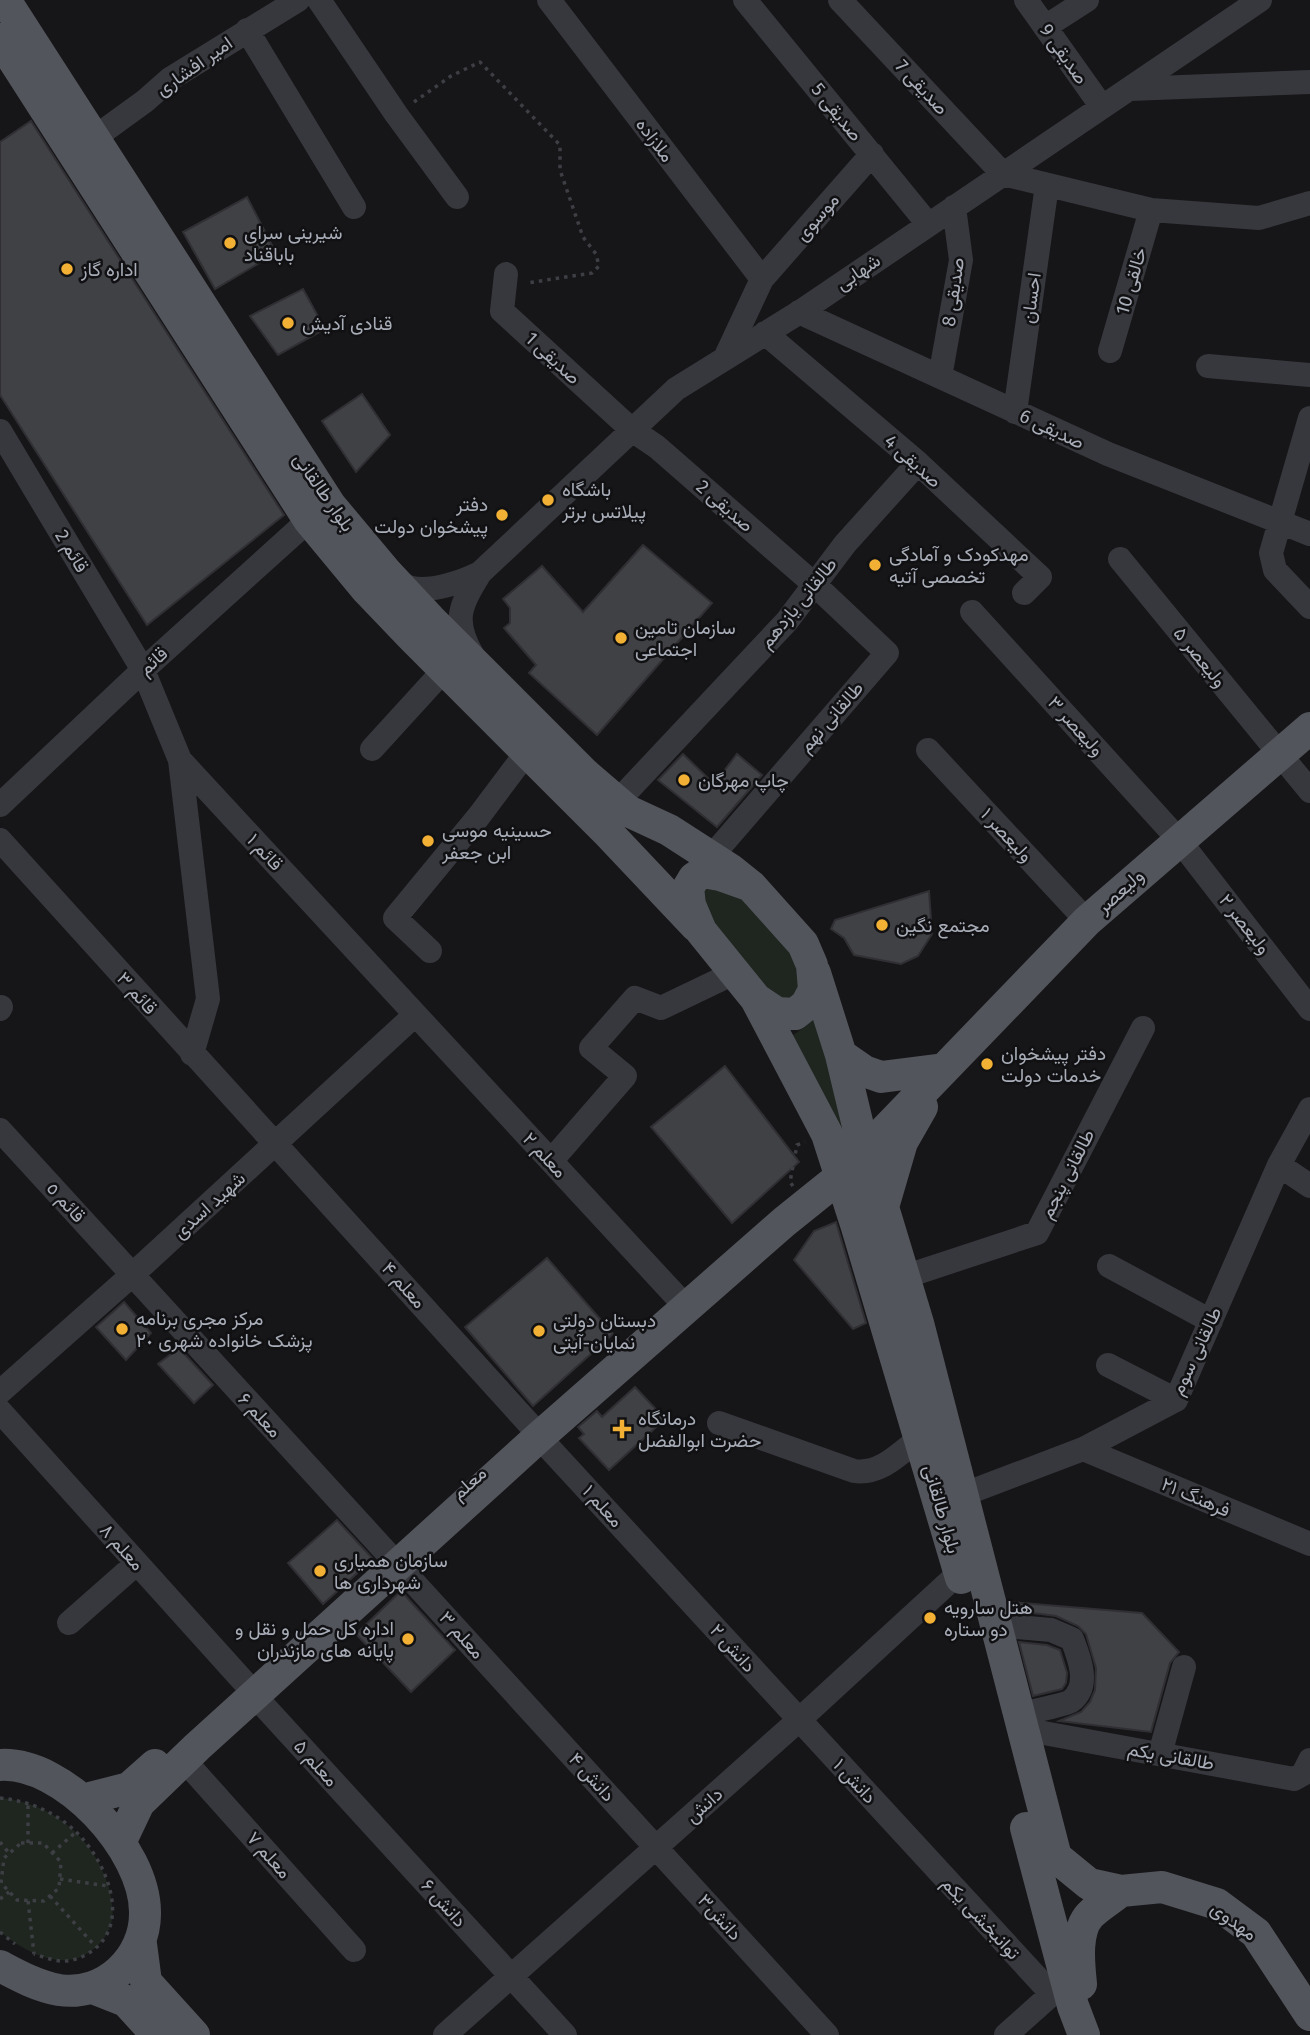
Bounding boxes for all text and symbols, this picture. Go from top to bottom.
street label: صدیقی 9 [1035,19,1093,89]
street label: امیر افشاری [151,31,237,101]
street label: صدیقی 7 [891,55,953,119]
street label: صدیقی 5 [807,78,867,146]
street label: ملازاده [631,113,679,167]
street label: موسوی [790,189,844,245]
place label: شیرینی سرای باباقناد [244,221,342,266]
marker: شیرینی سرای باباقناد [222,235,238,251]
street label: خالقی 10 [1110,245,1152,317]
street label: شهابی [831,249,885,295]
street label: صدیقی 8 [937,256,969,328]
place label: اداره گاز [80,258,138,281]
marker: اداره گاز [59,261,75,277]
street label: احسان [1016,271,1046,325]
place label: قنادی آدیش [302,312,393,335]
marker: قنادی آدیش [280,315,296,331]
street label: صدیقی 1 [521,327,585,389]
street label: صدیقی 6 [1016,404,1088,454]
street label: صدیقی 4 [880,429,946,493]
street label: بلوار طالقانی [288,448,360,536]
street label: صدیقی 2 [692,475,758,537]
place label: باشگاه پیلاتس برتر [561,478,646,525]
marker: باشگاه پیلاتس برتر [540,492,556,508]
place label: دفتر پیشخوان دولت [374,493,488,540]
marker: دفتر پیشخوان دولت [494,507,510,523]
street label: قائم 2 [49,525,94,577]
place label: مهدکودک و آمادگی تخصصی آتیه [889,543,1029,588]
street label: طالقانی یازدهم [754,553,842,654]
marker: مهدکودک و آمادگی تخصصی آتیه [867,557,883,573]
place label: سازمان تامین اجتماعی [635,616,736,661]
street label: ولیعصر ۵ [1169,622,1231,692]
marker: سازمان تامین اجتماعی [613,630,629,646]
street label: قائم [134,642,173,681]
street label: طالقانی نهم [794,677,869,758]
street label: ولیعصر ٣ [1043,691,1109,761]
place label: چاپ مهرگان [698,769,789,794]
marker: چاپ مهرگان [676,772,692,788]
street label: ولیعصر ١ [976,803,1038,867]
place label: حسینیه موسی ابن جعفر [441,819,552,864]
street label: قائم ١ [242,829,288,876]
marker: حسینیه موسی ابن جعفر [420,833,436,849]
street label: ولیعصر [1091,864,1148,919]
street label: ولیعصر ٢ [1214,889,1276,959]
place label: مجتمع نگین [896,914,990,939]
marker: مجتمع نگین [874,917,890,933]
street label: قائم ٣ [111,967,162,1020]
place label: دفتر پیشخوان خدمات دولت [1001,1042,1106,1087]
marker: دفتر پیشخوان خدمات دولت [979,1056,995,1072]
street label: طالقانی پنجم [1035,1125,1101,1224]
street label: معلم ٢ [517,1127,572,1183]
street label: شهید اسدی [168,1167,250,1243]
street label: قائم ٥ [41,1177,90,1228]
street label: معلم ۴ [376,1257,431,1314]
street label: طالقانی سوم [1166,1303,1227,1399]
place label: مرکز مجری برنامه پزشک خانواده شهری ٢٠ [136,1307,313,1354]
place label: دبستان دولتی نمایان-آیتی [553,1309,656,1354]
marker: مرکز مجری برنامه پزشک خانواده شهری ٢٠ [114,1321,130,1337]
marker: دبستان دولتی نمایان-آیتی [531,1323,547,1339]
street label: معلم ۶ [233,1388,287,1443]
place label: درمانگاه حضرت ابوالفضل [638,1407,761,1452]
marker: درمانگاه حضرت ابوالفضل [612,1419,632,1439]
street label: معلم [447,1461,492,1505]
street label: بلوار طالقانی [918,1462,966,1556]
street label: فرهنگ ۲۱ [1158,1472,1234,1522]
street label: معلم ١ [577,1480,628,1533]
street label: معلم ۸ [94,1519,149,1576]
place label: سازمان همیاری شهرداری ها [334,1549,448,1594]
marker: سازمان همیاری شهرداری ها [312,1563,328,1579]
place label: هتل سارویه دو ستاره [944,1596,1033,1641]
street label: معلم ۳ [434,1606,489,1664]
marker: هتل سارویه دو ستاره [922,1610,938,1626]
place label: اداره کل حمل و نقل و پایانه های مازندران [235,1617,394,1664]
street label: دانش ٢ [705,1619,761,1677]
marker: اداره کل حمل و نقل و پایانه های مازندران [400,1631,416,1647]
street label: معلم ۵ [288,1735,343,1792]
street label: طالقانی یکم [1126,1737,1216,1776]
street label: دانش ۴ [564,1748,620,1806]
street label: دانش ١ [829,1754,881,1808]
street label: دانش [681,1782,727,1828]
street label: معلم ٧ [241,1827,296,1884]
street label: توانبخشی یکم [936,1872,1025,1965]
street label: دانش ۶ [416,1874,472,1932]
street label: دانش٣ [693,1889,747,1945]
street label: مهدوی [1206,1897,1262,1945]

